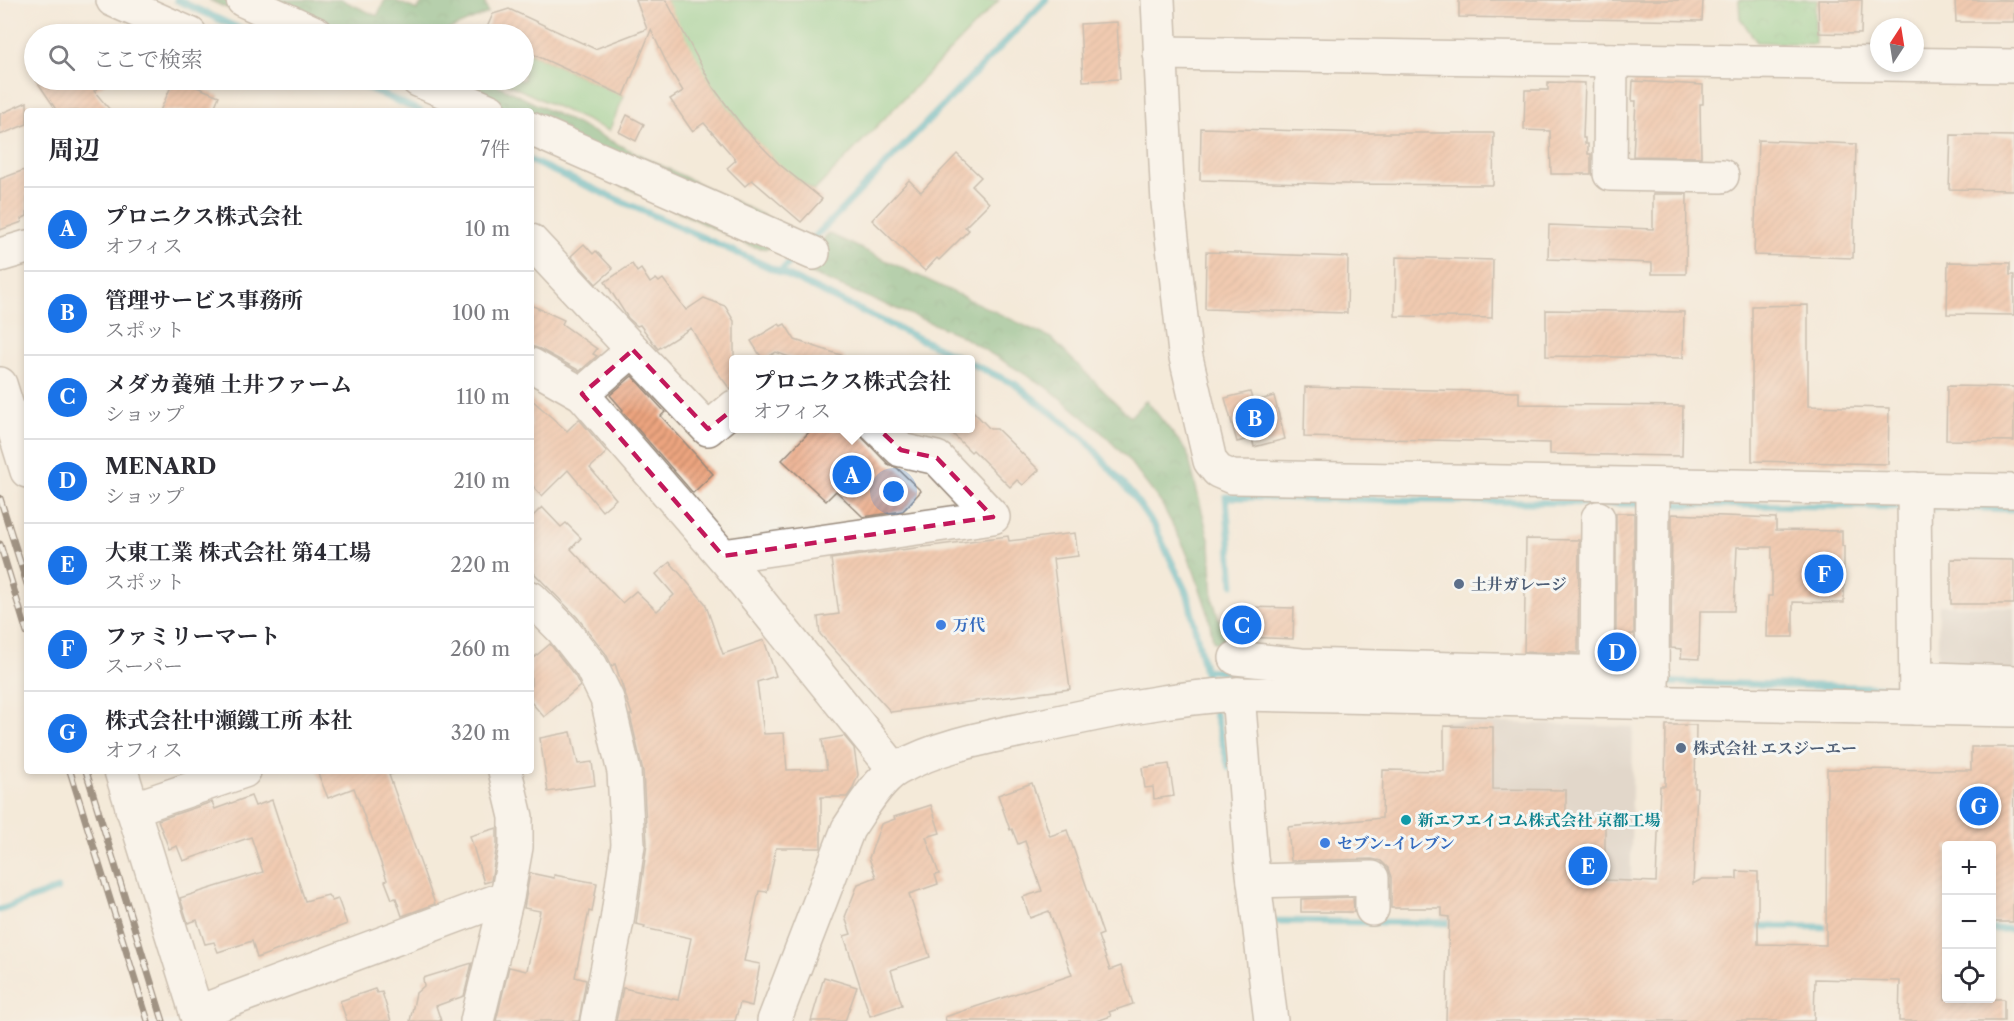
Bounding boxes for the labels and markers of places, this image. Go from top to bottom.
pin: B [1236,396,1274,440]
pin: A [832,452,872,498]
pin: F [1804,552,1844,596]
place label: 土井ガレージ [1471,574,1567,594]
marker: 土井ガレージ [1452,577,1466,591]
pin: C [1222,602,1262,648]
place label: 万代 [953,615,985,635]
marker: 万代 [934,618,948,632]
pin: D [1598,630,1636,674]
place label: 株式会社 エスジーエー [1693,738,1857,758]
marker: 株式会社 エスジーエー [1674,741,1688,755]
pin: G [1960,784,1998,828]
place label: 新エフエイコム株式会社 京都工場 [1417,810,1661,830]
marker: 新エフエイコム株式会社 京都工場 [1399,813,1413,827]
place label: セブン-イレブン [1337,833,1455,853]
marker: セブン-イレブン [1318,836,1332,850]
pin: E [1568,844,1608,888]

